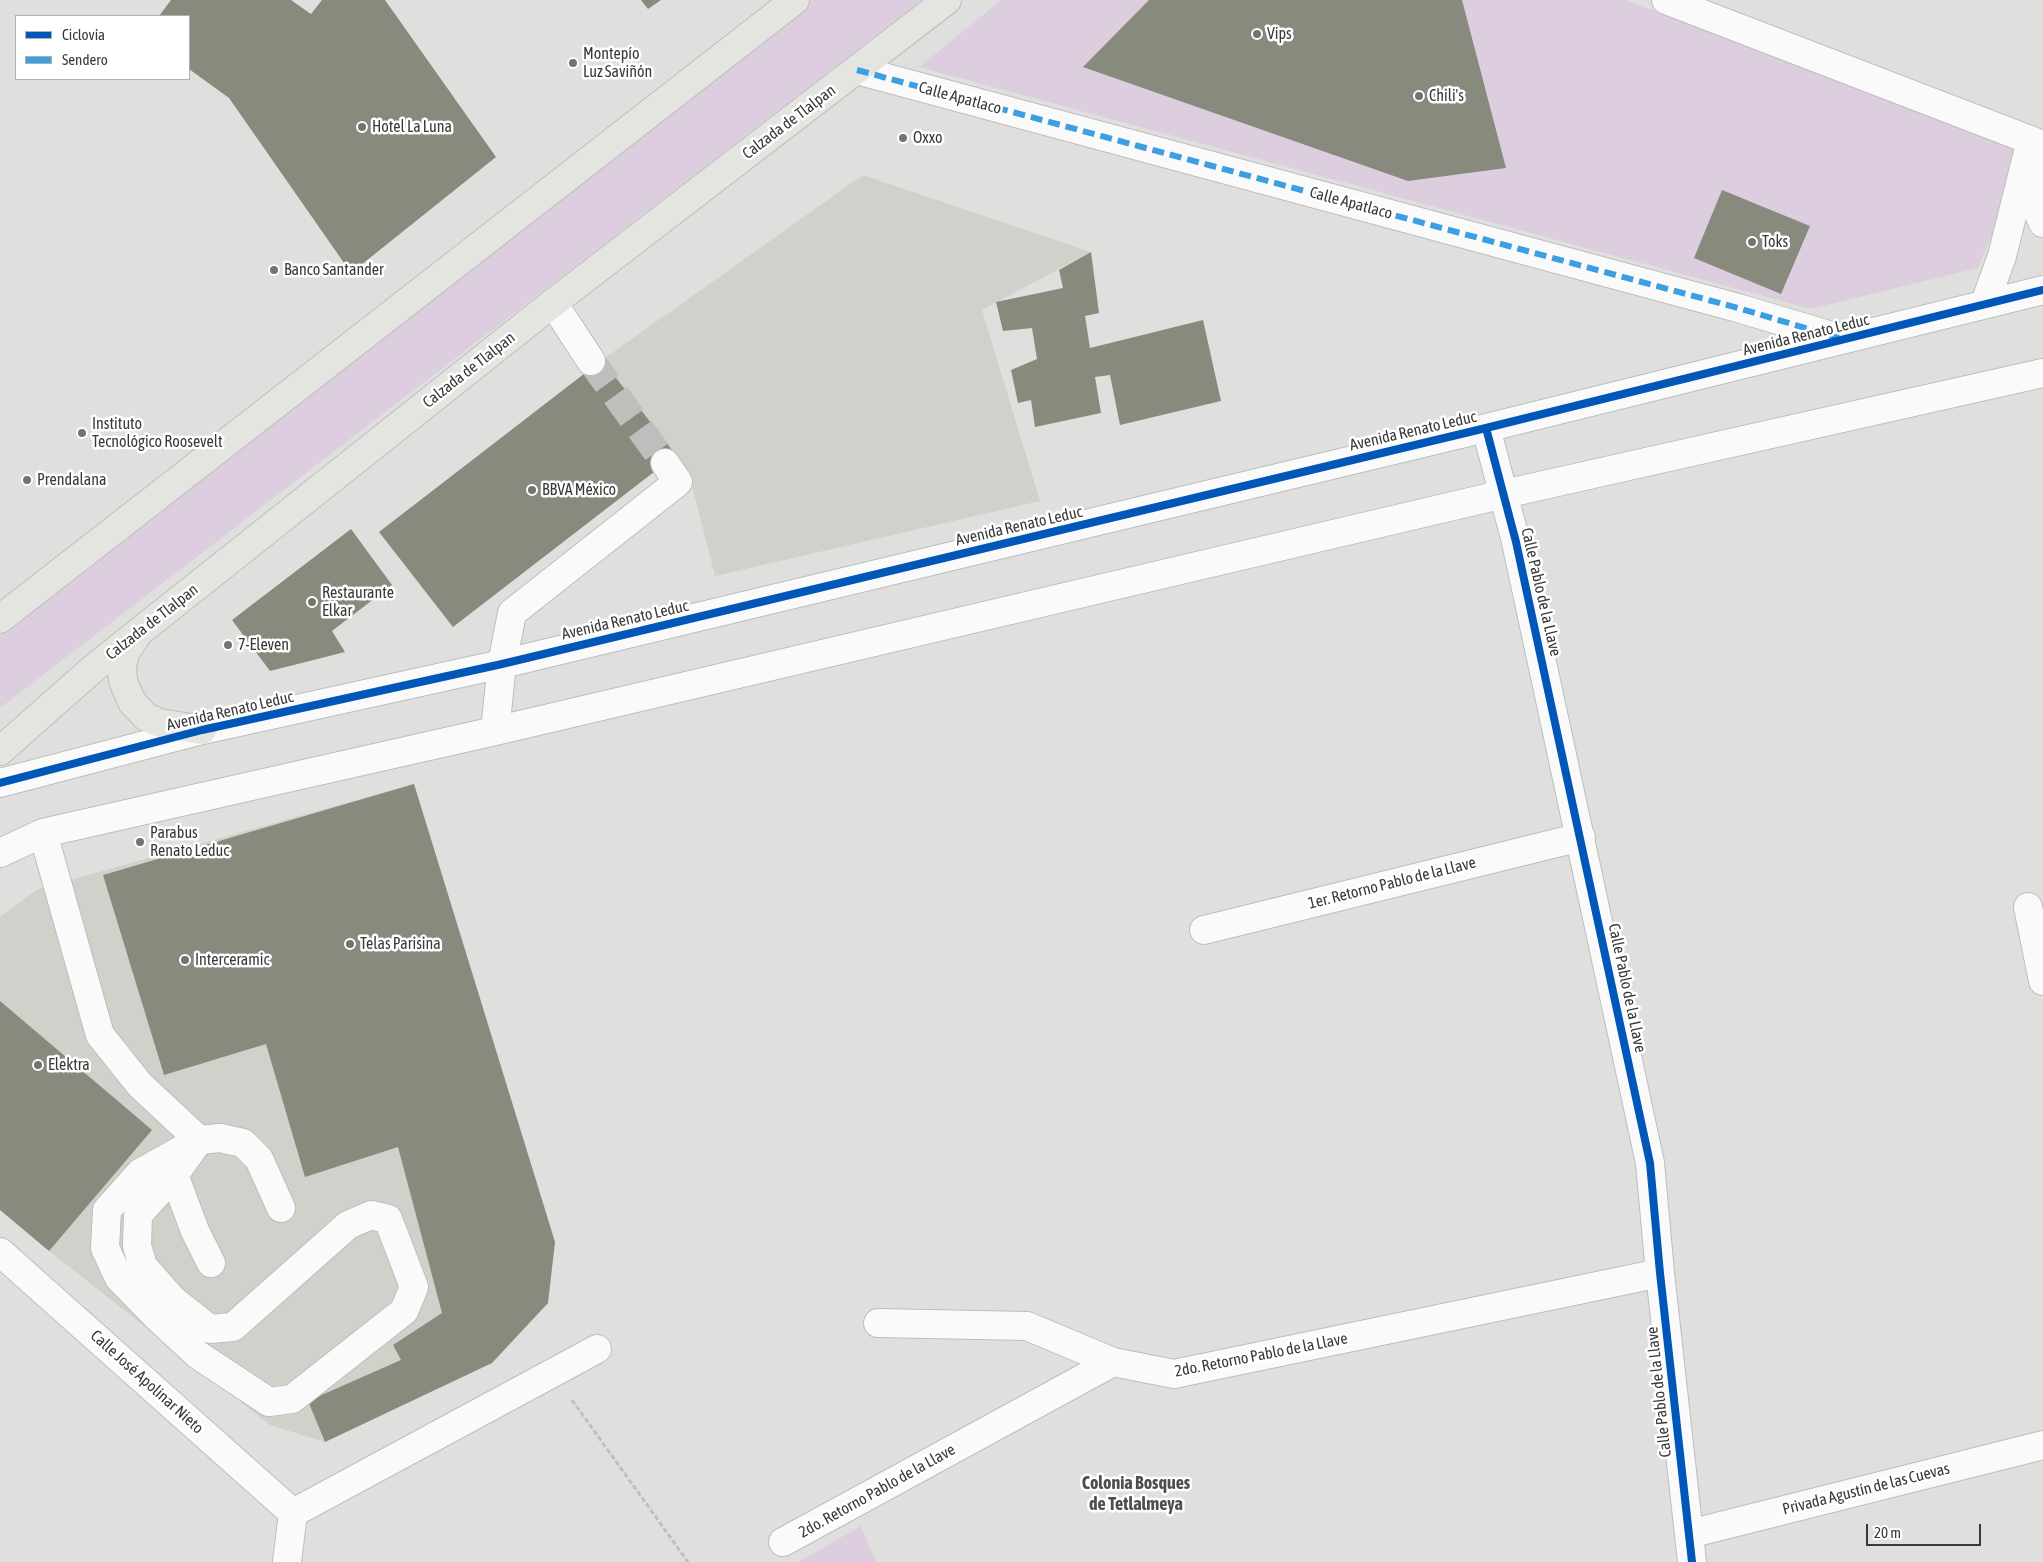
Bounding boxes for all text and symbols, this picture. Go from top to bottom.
legend [15,15,190,80]
place label: Vips [1267,24,1292,44]
text: Ciclovía [62,26,105,43]
marker: Vips [1251,28,1263,40]
place label: Montepío Luz Saviñón [583,44,652,82]
text: Sendero [62,51,108,68]
marker: Montepío Luz Saviñón [567,57,579,69]
street label: Calle Apatlaco [916,78,1004,118]
street label: Calzada de Tlalpan [739,81,839,163]
place label: Chili's [1429,86,1464,106]
marker: Chili's [1413,90,1425,102]
place label: Hotel La Luna [372,117,452,137]
marker: Hotel La Luna [356,121,368,133]
place label: Oxxo [913,128,943,148]
marker: Oxxo [897,132,909,144]
street label: Calle Apatlaco [1307,183,1395,223]
place label: Toks [1762,232,1788,252]
marker: Toks [1746,236,1758,248]
place label: Banco Santander [284,260,384,280]
marker: Banco Santander [268,264,280,276]
street label: Avenida Renato Leduc [1741,310,1871,360]
street label: Calzada de Tlalpan [419,328,519,412]
street label: Avenida Renato Leduc [1348,407,1478,455]
place label: Instituto Tecnológico Roosevelt [92,414,223,452]
marker: Instituto Tecnológico Roosevelt [76,427,88,439]
place label: Prendalana [37,470,106,490]
marker: Prendalana [21,474,33,486]
place label: BBVA México [542,480,616,500]
marker: BBVA México [526,484,538,496]
street label: Avenida Renato Leduc [954,502,1084,550]
street label: Calle Pablo de la Llave [1517,526,1565,658]
street label: Calzada de Tlalpan [102,580,202,664]
place label: Restaurante Elkar [322,583,394,621]
marker: Restaurante Elkar [306,596,318,608]
street label: Avenida Renato Leduc [560,596,690,644]
place label: 7-Eleven [238,635,289,655]
marker: 7-Eleven [222,639,234,651]
street label: Avenida Renato Leduc [165,687,295,735]
place label: Parabus Renato Leduc [150,823,229,861]
marker: Parabus Renato Leduc [134,836,146,848]
street label: 1er. Retorno Pablo de la Llave [1306,853,1478,913]
street label: Calle Pablo de la Llave [1604,922,1650,1054]
place label: Telas Parisina [360,934,441,954]
marker: Telas Parisina [344,938,356,950]
place label: Interceramic [195,950,269,970]
marker: Interceramic [179,954,191,966]
place label: Elektra [48,1055,90,1075]
marker: Elektra [32,1059,44,1071]
street label: Calle José Apolinar Nieto [87,1326,207,1438]
street label: Calle Pablo de la Llave [1643,1326,1675,1458]
street label: 2do. Retorno Pablo de la Llave [1173,1329,1349,1381]
street label: 2do. Retorno Pablo de la Llave [795,1440,959,1542]
street label: Privada Agustín de las Cuevas [1780,1459,1952,1519]
district label: Colonia Bosques de Tetlalmeya [1082,1472,1190,1515]
scale bar [1868,1514,1983,1546]
text: 20 m [1874,1524,1901,1541]

